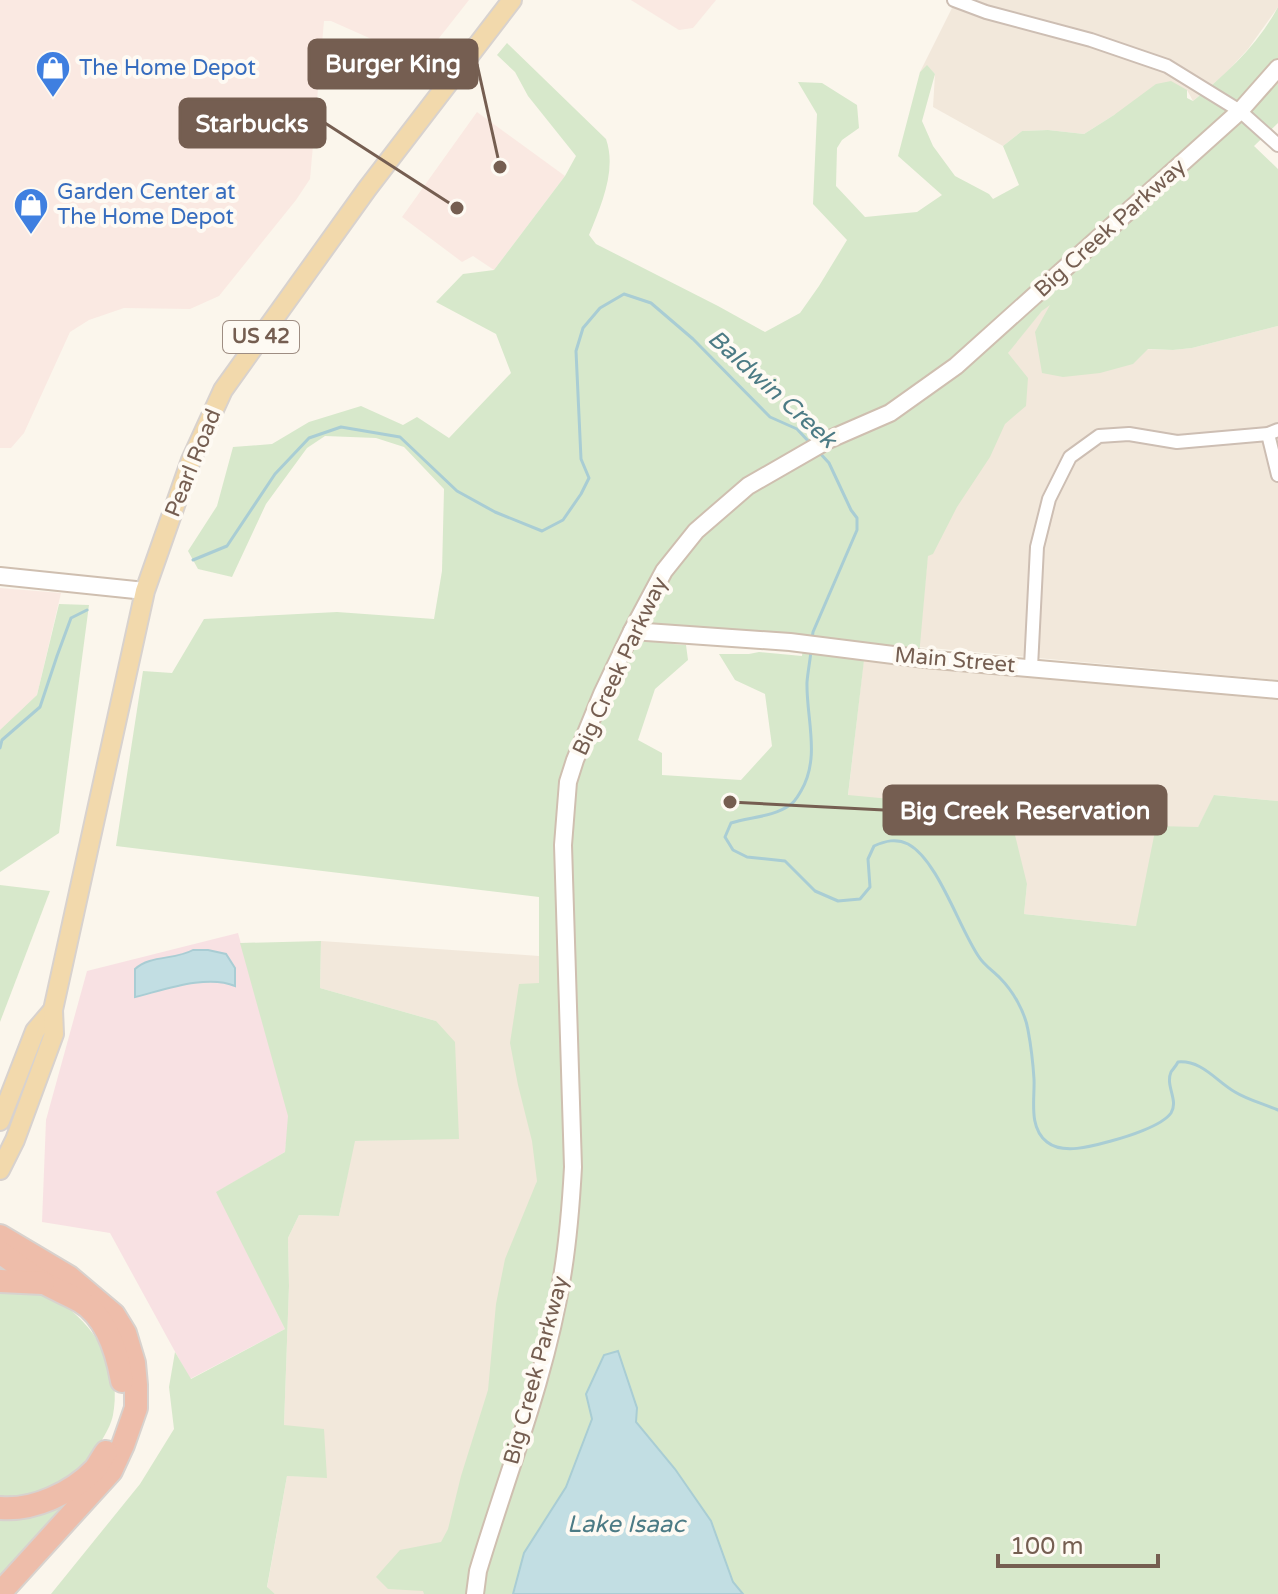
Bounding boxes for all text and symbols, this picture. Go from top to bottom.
callout: Burger King [309,40,477,88]
shop icon: The Home Depot [34,49,72,99]
text: Burger King [325,50,461,79]
place label: The Home Depot [79,55,256,81]
callout: Starbucks [180,99,325,147]
text: Starbucks [195,110,309,139]
street label: Big Creek Parkway [1029,153,1191,303]
place label: Garden Center at The Home Depot [57,179,235,230]
shop icon: Garden Center at The Home Depot [12,186,50,236]
road number: US 42 [223,321,299,353]
water label: Baldwin Creek [702,324,844,455]
street label: Pearl Road [160,405,226,521]
street label: Big Creek Parkway [567,572,673,760]
street label: Main Street [894,642,1016,678]
callout: Big Creek Reservation [884,786,1166,834]
text: Big Creek Reservation [900,797,1150,826]
street label: Big Creek Parkway [498,1273,574,1467]
water label: Lake Isaac [567,1510,687,1539]
scale bar [998,1518,1158,1568]
text: 100 m [1010,1532,1084,1561]

